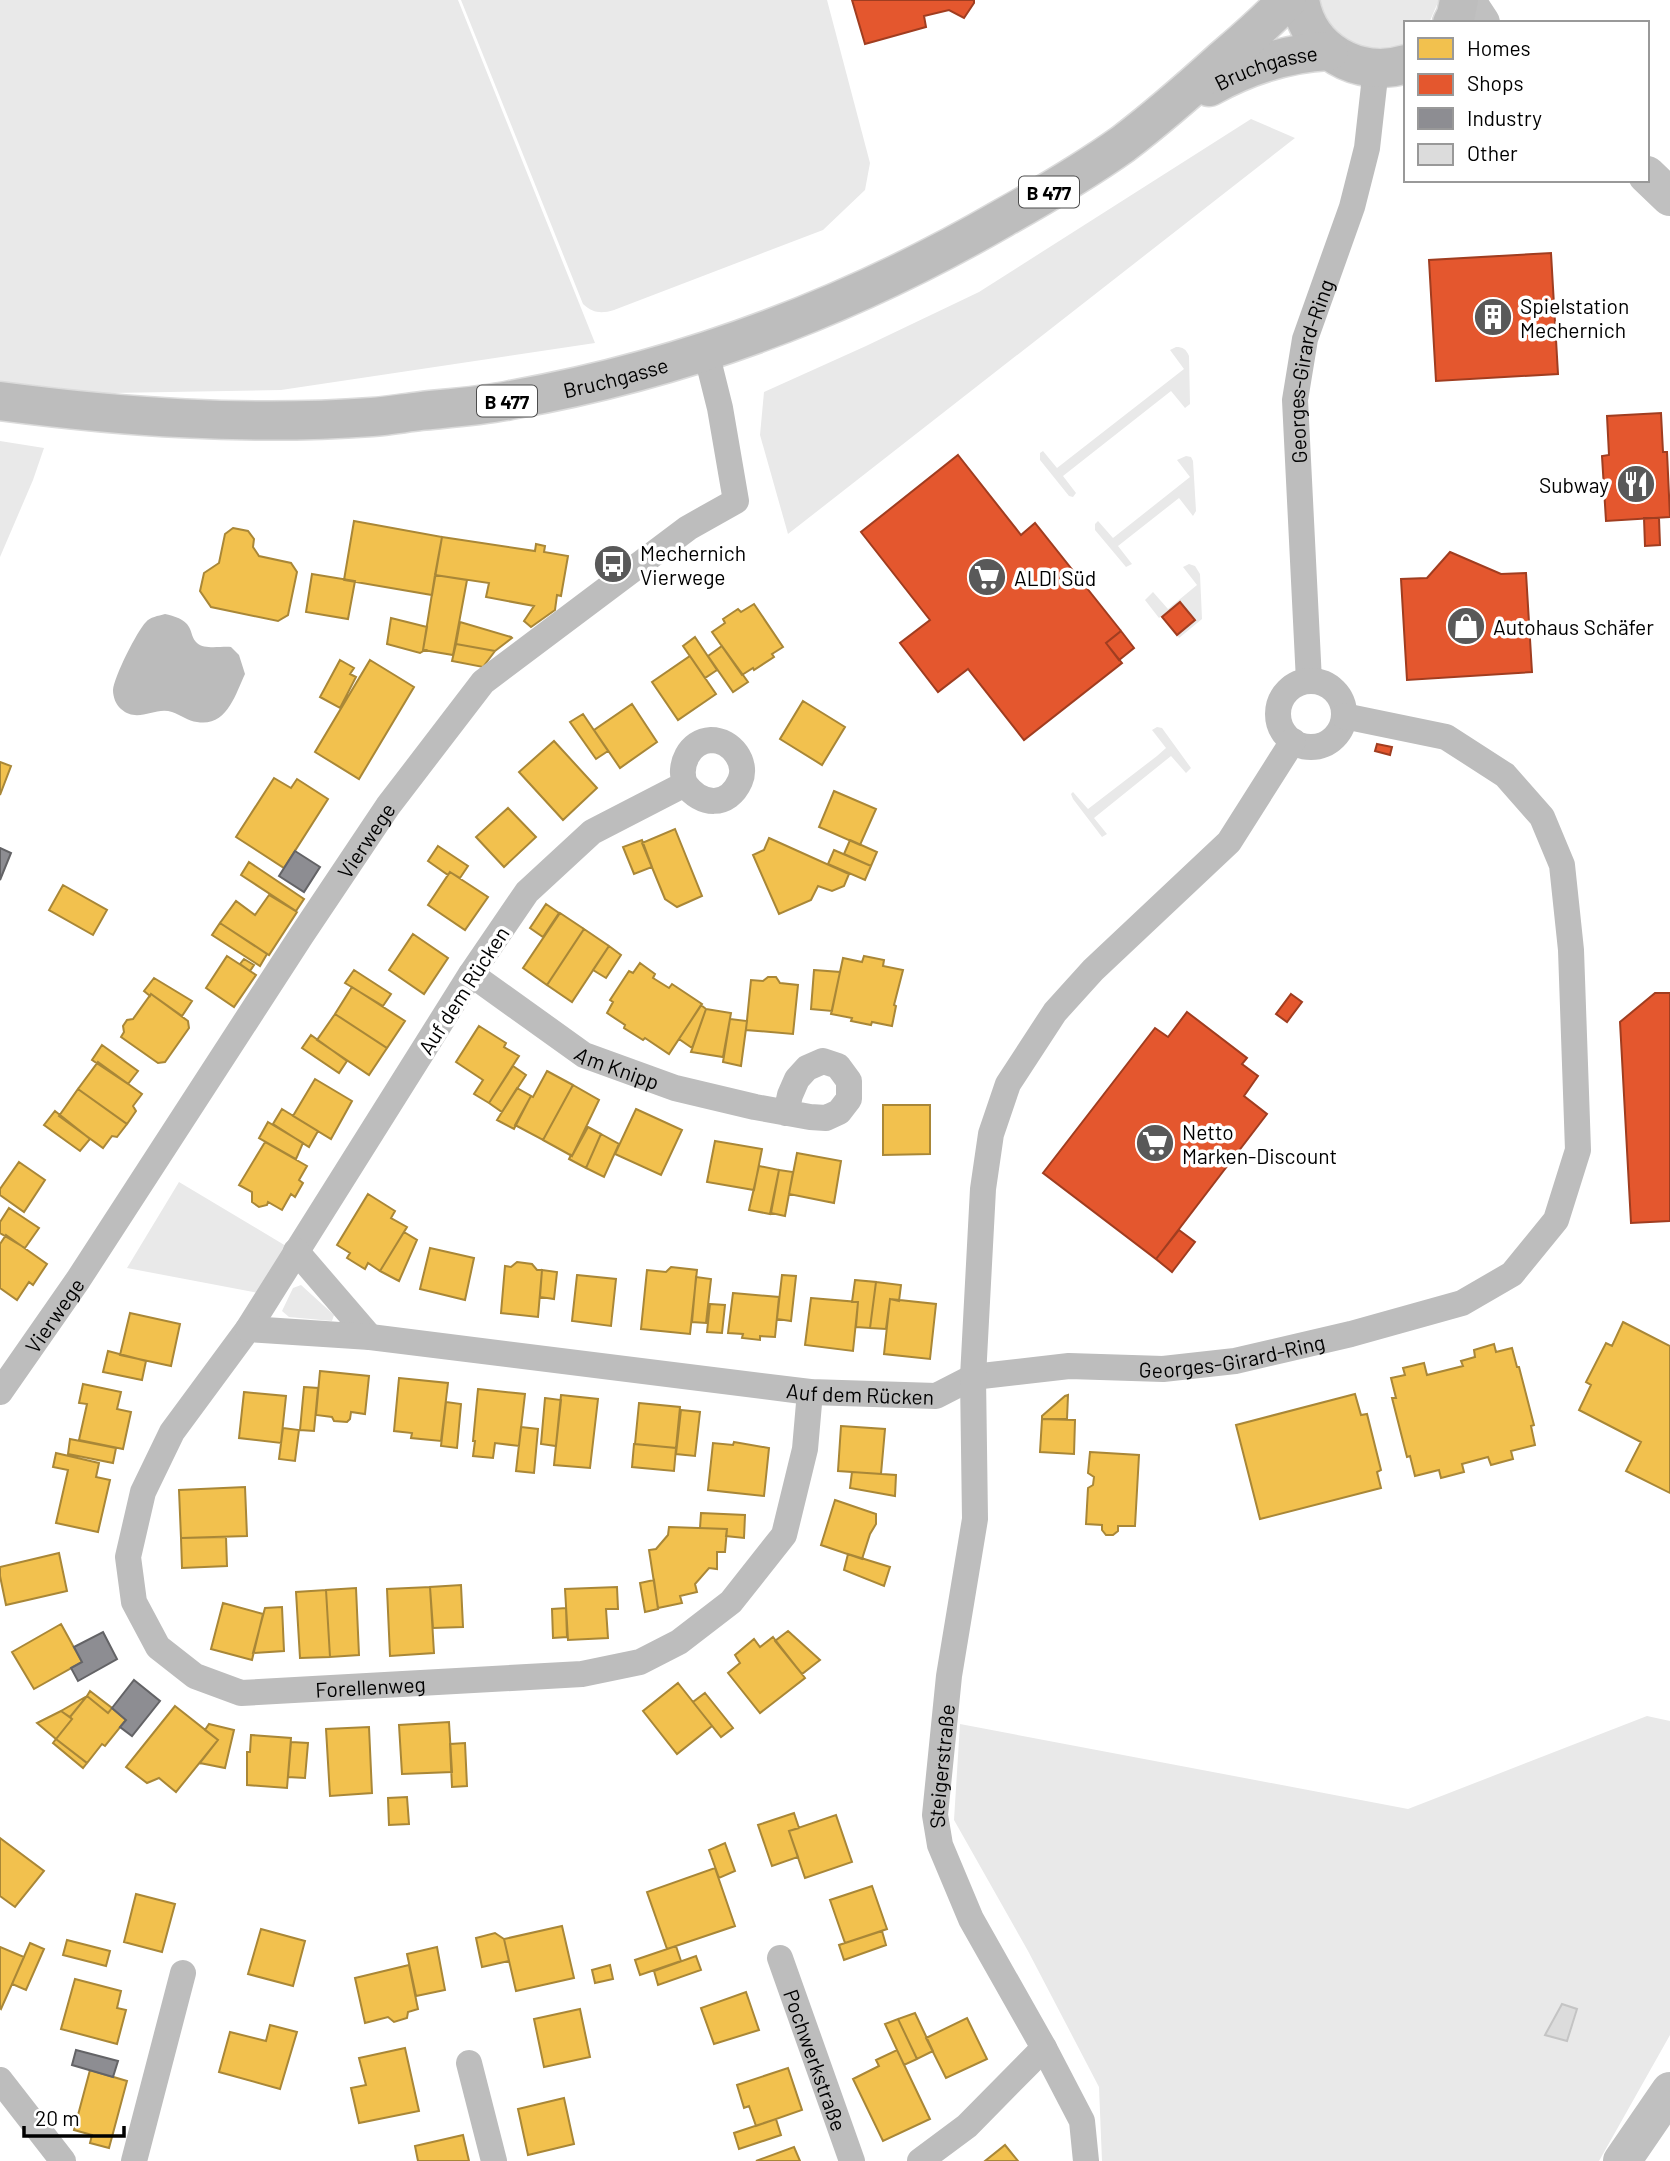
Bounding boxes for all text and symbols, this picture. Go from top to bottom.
legend [1404,21,1649,182]
text: Homes [1467,35,1531,60]
street label: Bruchgasse [1210,39,1319,95]
text: Shops [1467,70,1524,95]
text: Industry [1467,105,1542,130]
text: Other [1467,140,1518,165]
road number: B 477 [1019,176,1079,208]
street label: Georges-Girard-Ring [1282,275,1338,464]
place label: Spielstation Mechernich [1520,293,1629,342]
building icon: Spielstation Mechernich [1472,296,1514,338]
street label: Bruchgasse [561,351,671,402]
road number: B 477 [477,386,537,416]
restaurant icon: Subway [1615,463,1657,505]
place label: Subway [1539,472,1609,497]
place label: Mechernich Vierwege [640,540,746,589]
bus stop icon: Mechernich Vierwege [592,543,634,585]
supermarket icon: ALDI Süd [966,556,1008,598]
place label: ALDI Süd [1014,565,1096,590]
shop icon: Autohaus Schäfer [1445,605,1487,647]
place label: Autohaus Schäfer [1493,614,1654,639]
street label: Vierwege [331,797,399,882]
street label: Auf dem Rücken [412,921,514,1059]
street label: Am Knipp [571,1040,663,1094]
place label: Netto Marken-Discount [1182,1119,1337,1168]
supermarket icon: Netto Marken-Discount [1134,1122,1176,1164]
street label: Vierwege [19,1273,88,1357]
street label: Georges-Girard-Ring [1138,1328,1327,1381]
street label: Auf dem Rücken [785,1377,935,1408]
street label: Forellenweg [314,1670,426,1701]
street label: Steigerstraße [922,1703,959,1831]
street label: Pochwerkstraße [779,1986,853,2134]
scale bar [24,2094,124,2138]
text: 20 m [35,2105,80,2130]

